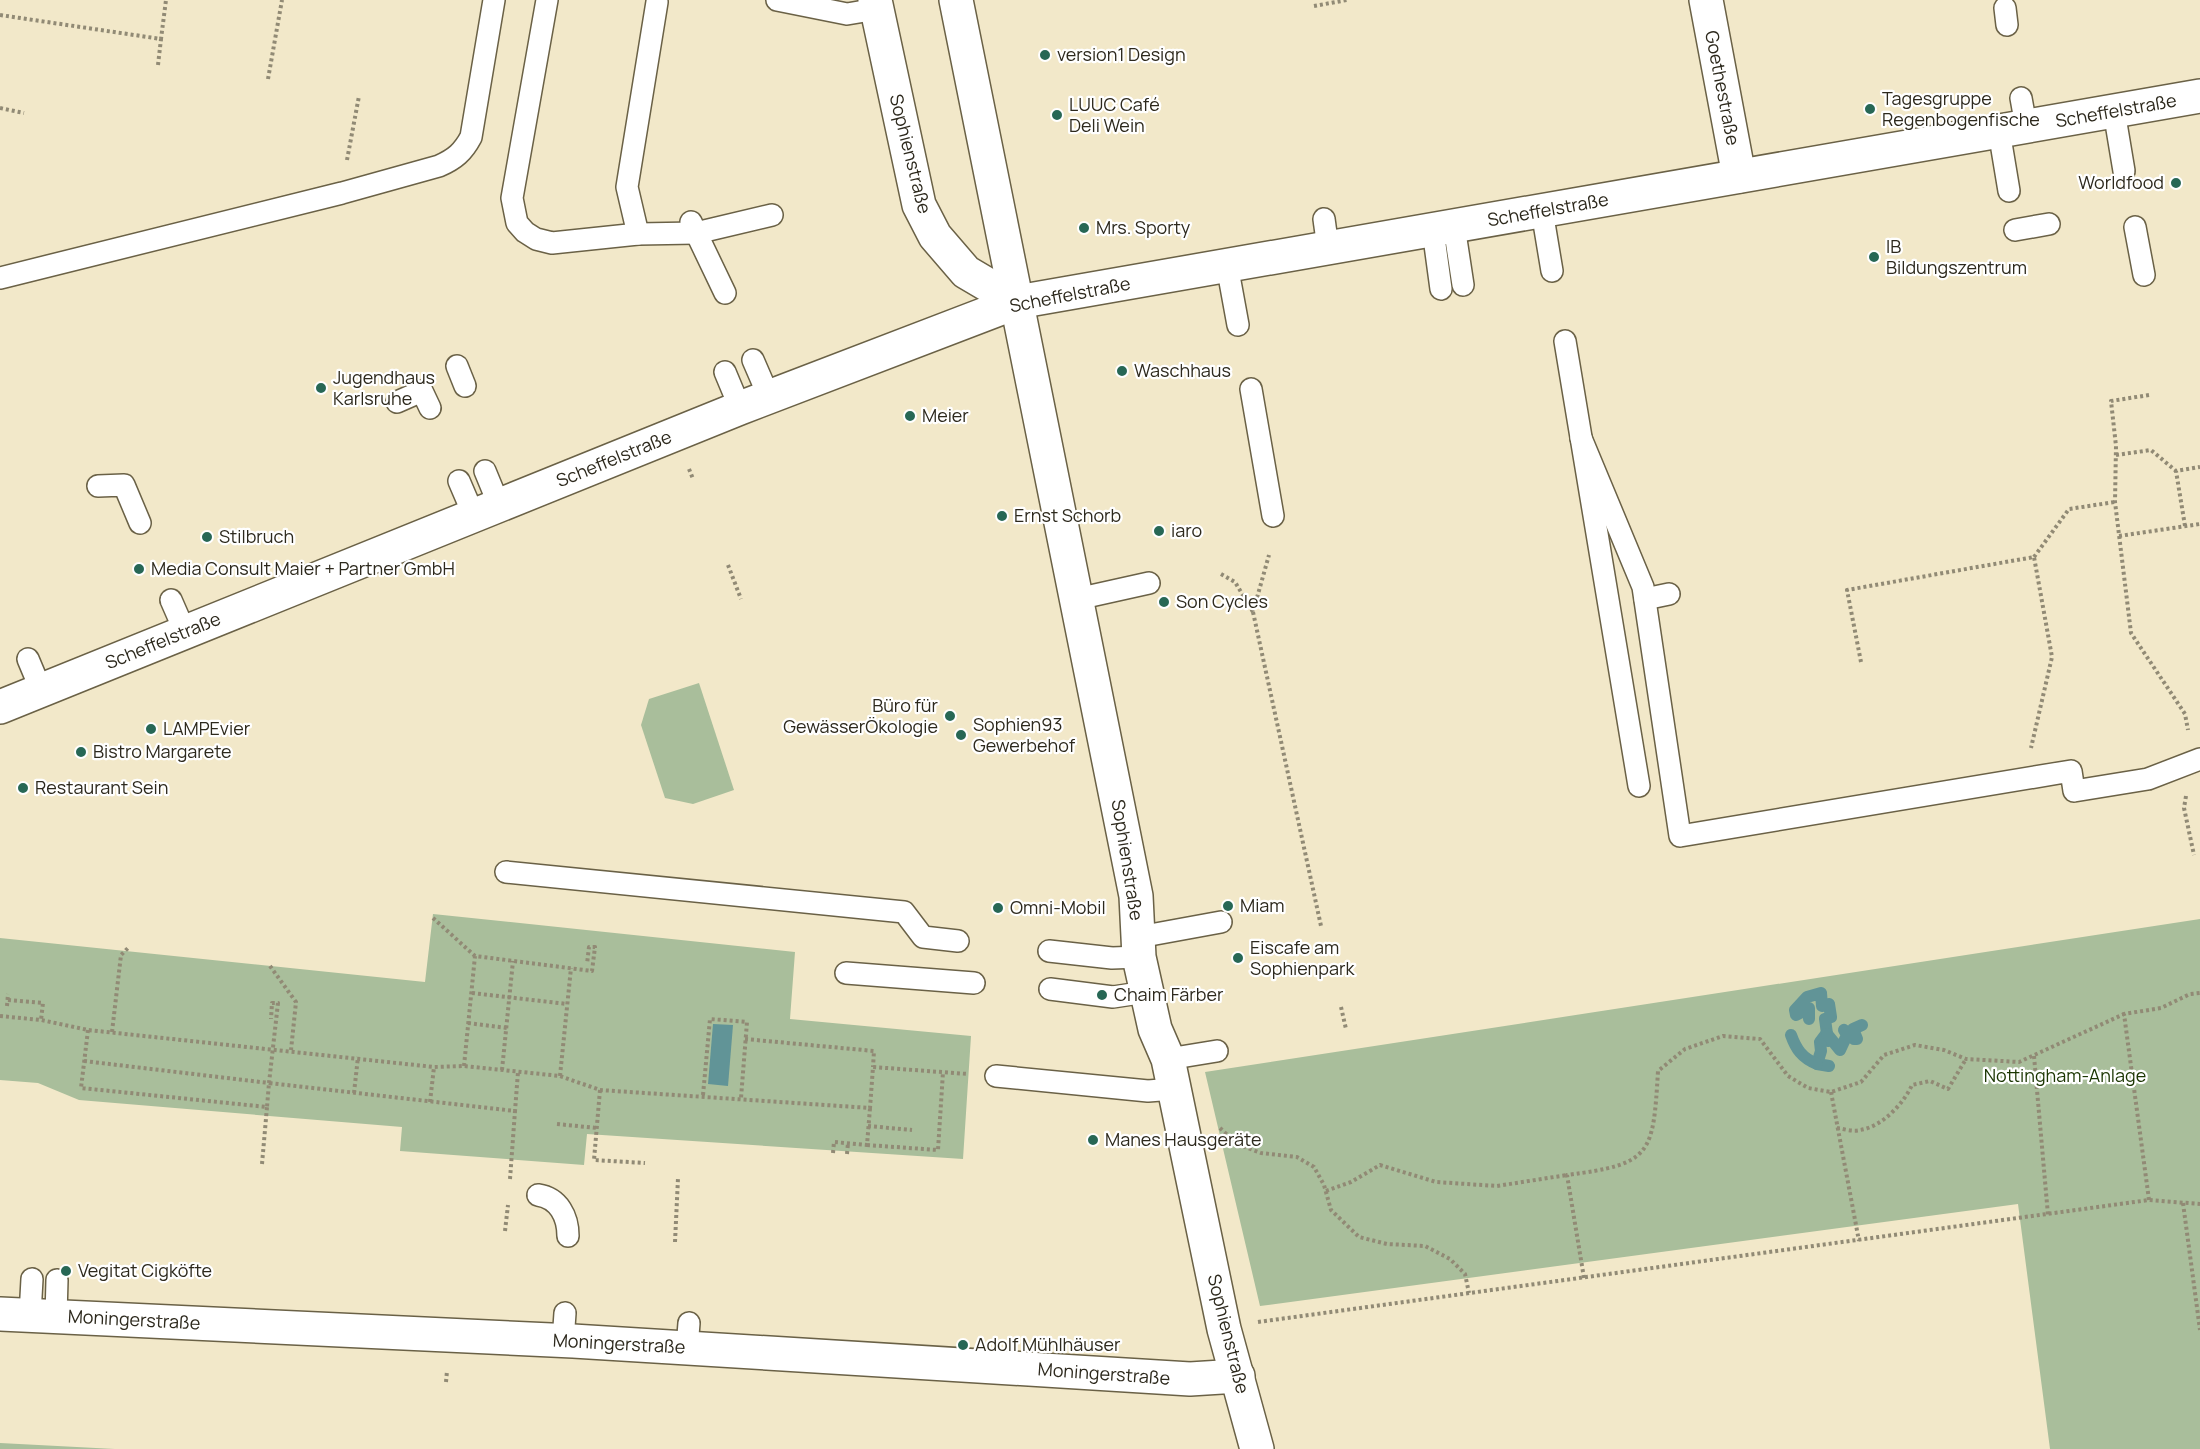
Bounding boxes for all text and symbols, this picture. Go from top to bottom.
street label: Goethestraße [1700,28,1746,147]
place label: version1 Design [1057,42,1186,66]
marker: version1 Design [1038,48,1052,62]
place label: Tagesgruppe Regenbogenfische [1882,86,2040,131]
street label: Scheffelstraße [2053,88,2178,132]
street label: Sophienstraße [885,92,937,216]
place label: LUUC Café Deli Wein [1069,92,1160,137]
marker: Tagesgruppe Regenbogenfische [1863,102,1877,116]
marker: LUUC Café Deli Wein [1050,108,1064,122]
place label: Worldfood [2078,170,2164,194]
marker: Worldfood [2169,176,2183,190]
street label: Scheffelstraße [1485,187,1610,231]
place label: Mrs. Sporty [1096,215,1191,239]
marker: Mrs. Sporty [1077,221,1091,235]
place label: IB Bildungszentrum [1886,234,2027,279]
marker: IB Bildungszentrum [1867,250,1881,264]
street label: Scheffelstraße [1007,271,1132,317]
place label: Waschhaus [1134,358,1231,382]
marker: Waschhaus [1115,364,1129,378]
place label: Jugendhaus Karlsruhe [333,365,435,410]
marker: Jugendhaus Karlsruhe [314,381,328,395]
place label: Meier [922,403,969,427]
marker: Meier [903,409,917,423]
street label: Scheffelstraße [552,424,675,492]
place label: Ernst Schorb [1014,503,1121,527]
marker: Ernst Schorb [995,509,1009,523]
place label: iaro [1171,518,1202,542]
place label: Stilbruch [219,524,294,548]
marker: iaro [1152,524,1166,538]
marker: Stilbruch [200,530,214,544]
place label: Media Consult Maier + Partner GmbH [151,556,455,580]
marker: Media Consult Maier + Partner GmbH [132,562,146,576]
place label: Son Cycles [1176,589,1268,613]
marker: Son Cycles [1157,595,1171,609]
street label: Scheffelstraße [101,606,224,674]
place label: Büro für GewässerÖkologie [783,693,938,738]
marker: Büro für GewässerÖkologie [943,709,957,723]
place label: Sophien93 Gewerbehof [973,712,1076,757]
place label: LAMPEvier [163,716,251,740]
marker: LAMPEvier [144,722,158,736]
marker: Sophien93 Gewerbehof [954,728,968,742]
place label: Bistro Margarete [93,739,232,763]
marker: Bistro Margarete [74,745,88,759]
place label: Restaurant Sein [35,775,168,799]
marker: Restaurant Sein [16,781,30,795]
street label: Sophienstraße [1107,798,1149,922]
place label: Miam [1240,893,1285,917]
place label: Omni-Mobil [1010,895,1106,919]
marker: Miam [1221,899,1235,913]
marker: Omni-Mobil [991,901,1005,915]
place label: Eiscafe am Sophienpark [1250,935,1355,980]
marker: Eiscafe am Sophienpark [1231,951,1245,965]
place label: Chaim Färber [1114,982,1224,1006]
marker: Chaim Färber [1095,988,1109,1002]
park label: Nottingham-Anlage [1984,1063,2146,1087]
place label: Manes Hausgeräte [1105,1127,1261,1151]
marker: Manes Hausgeräte [1086,1133,1100,1147]
place label: Vegitat Cigköfte [78,1258,212,1282]
marker: Vegitat Cigköfte [59,1264,73,1278]
street label: Sophienstraße [1203,1272,1255,1396]
street label: Moningerstraße [67,1304,201,1334]
street label: Moningerstraße [552,1328,686,1358]
place label: Adolf Mühlhäuser [975,1332,1121,1356]
marker: Adolf Mühlhäuser [956,1338,970,1352]
street label: Moningerstraße [1037,1356,1171,1390]

